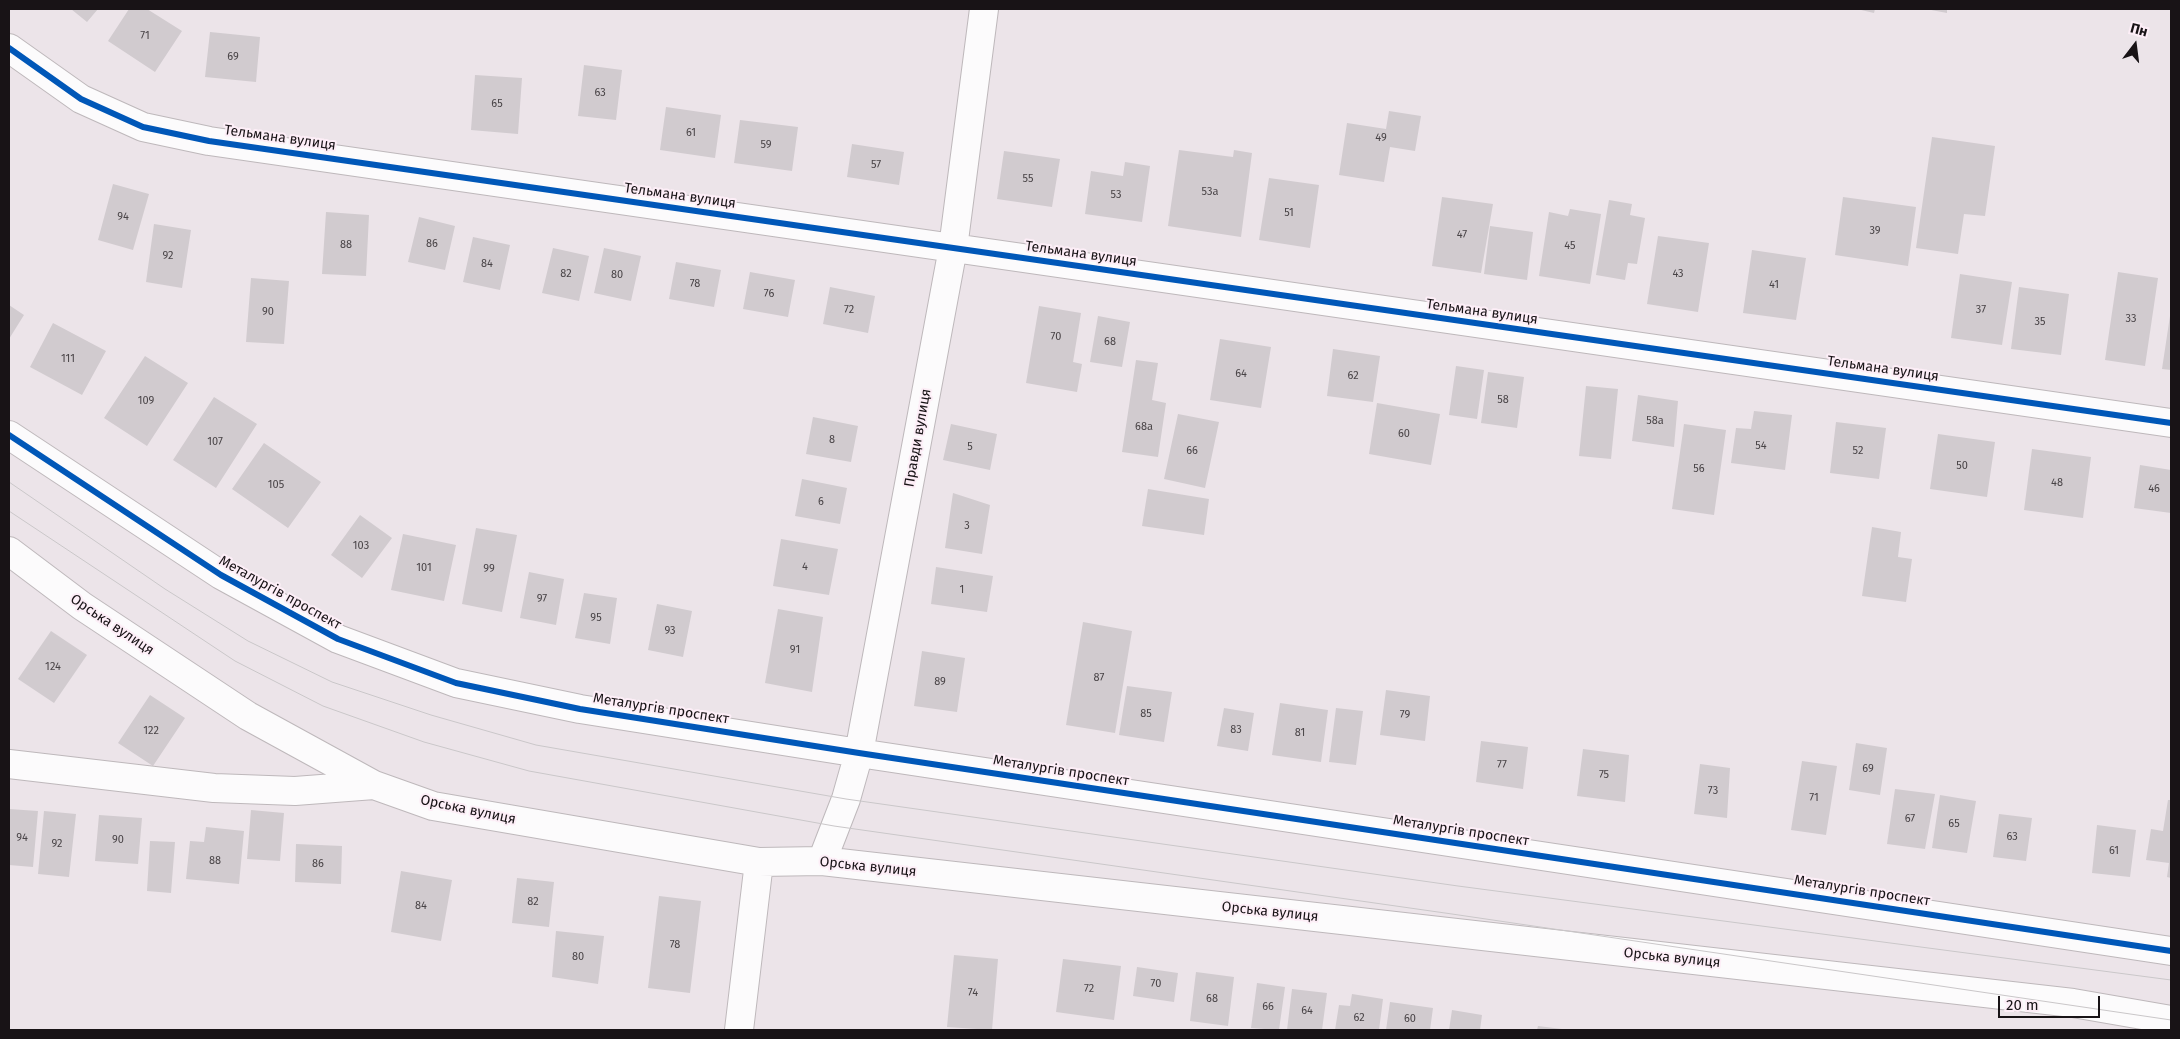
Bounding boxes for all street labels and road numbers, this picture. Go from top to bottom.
street label: Тельмана вулиця [223,122,337,154]
street label: Тельмана вулиця [623,180,737,212]
street label: Тельмана вулиця [1024,238,1138,270]
street label: Тельмана вулиця [1425,296,1539,328]
street label: Тельмана вулиця [1826,353,1940,385]
street label: Правди вулиця [901,387,935,489]
street label: Металургів проспект [216,552,344,634]
street label: Орська вулиця [67,591,157,659]
street label: Металургів проспект [592,690,730,728]
street label: Металургів проспект [992,752,1130,790]
street label: Орська вулиця [419,792,517,828]
street label: Металургів проспект [1392,812,1530,850]
street label: Орська вулиця [819,854,917,880]
street label: Металургів проспект [1793,872,1931,910]
street label: Орська вулиця [1221,899,1319,925]
street label: Орська вулиця [1623,945,1721,971]

